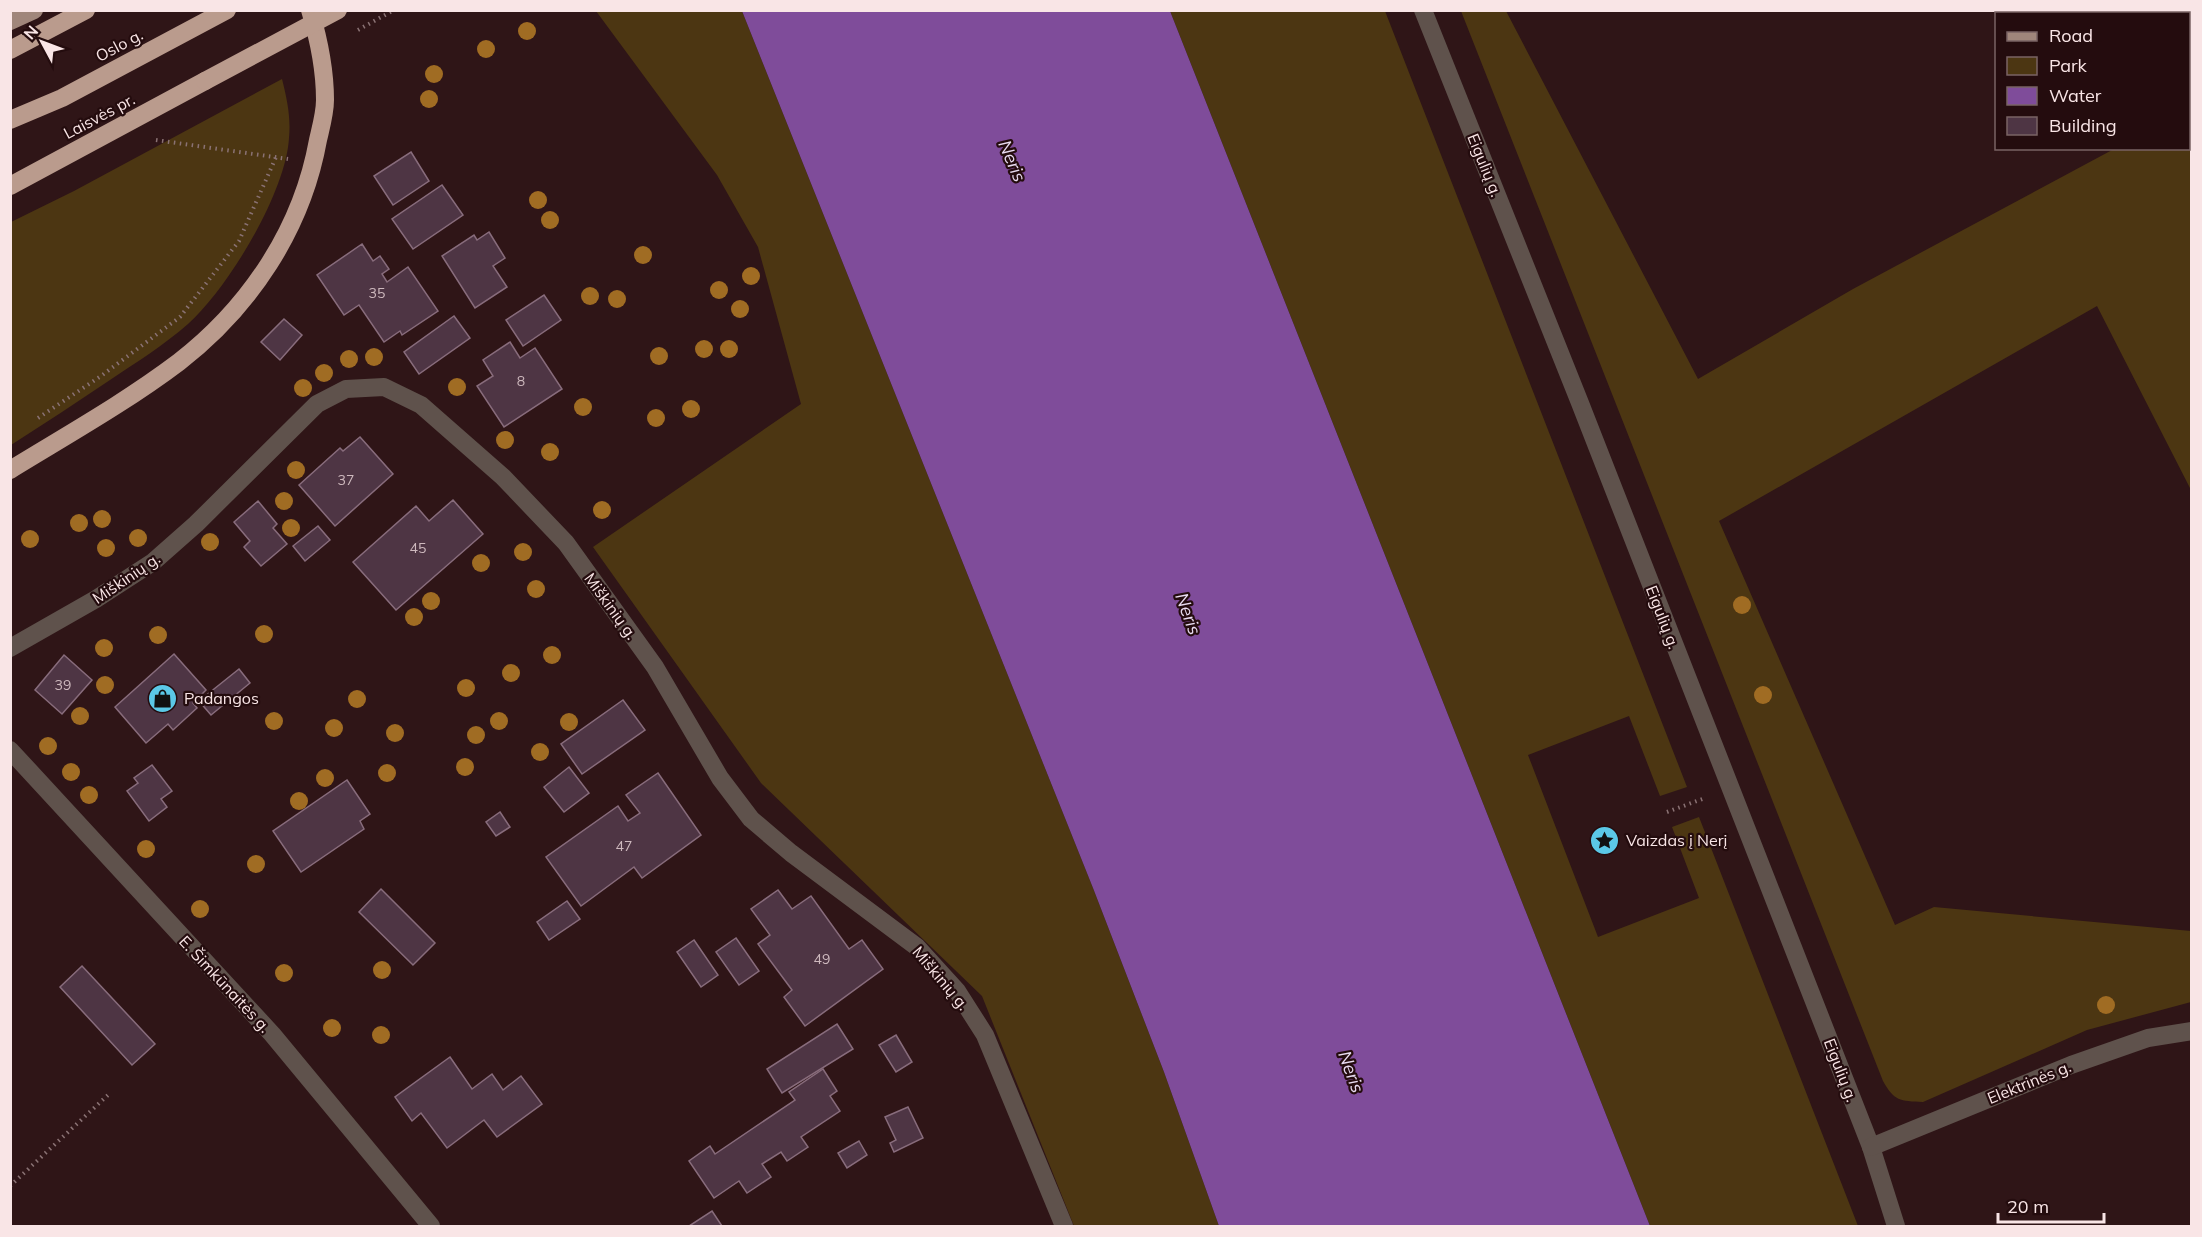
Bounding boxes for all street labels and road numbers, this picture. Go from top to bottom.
street label: Oslo g. [92,24,146,66]
street label: Laisvės pr. [60,89,138,143]
street label: Eigulių g. [1463,130,1507,200]
street label: Miškinių g. [88,548,164,608]
street label: Miškinių g. [580,569,642,643]
street label: Eigulių g. [1642,582,1684,652]
street label: E. Šimkūnaitės g. [175,931,275,1037]
street label: Miškinių g. [908,942,974,1014]
street label: Eigulių g. [1820,1035,1862,1105]
street label: Elektrinės g. [1984,1056,2074,1108]

